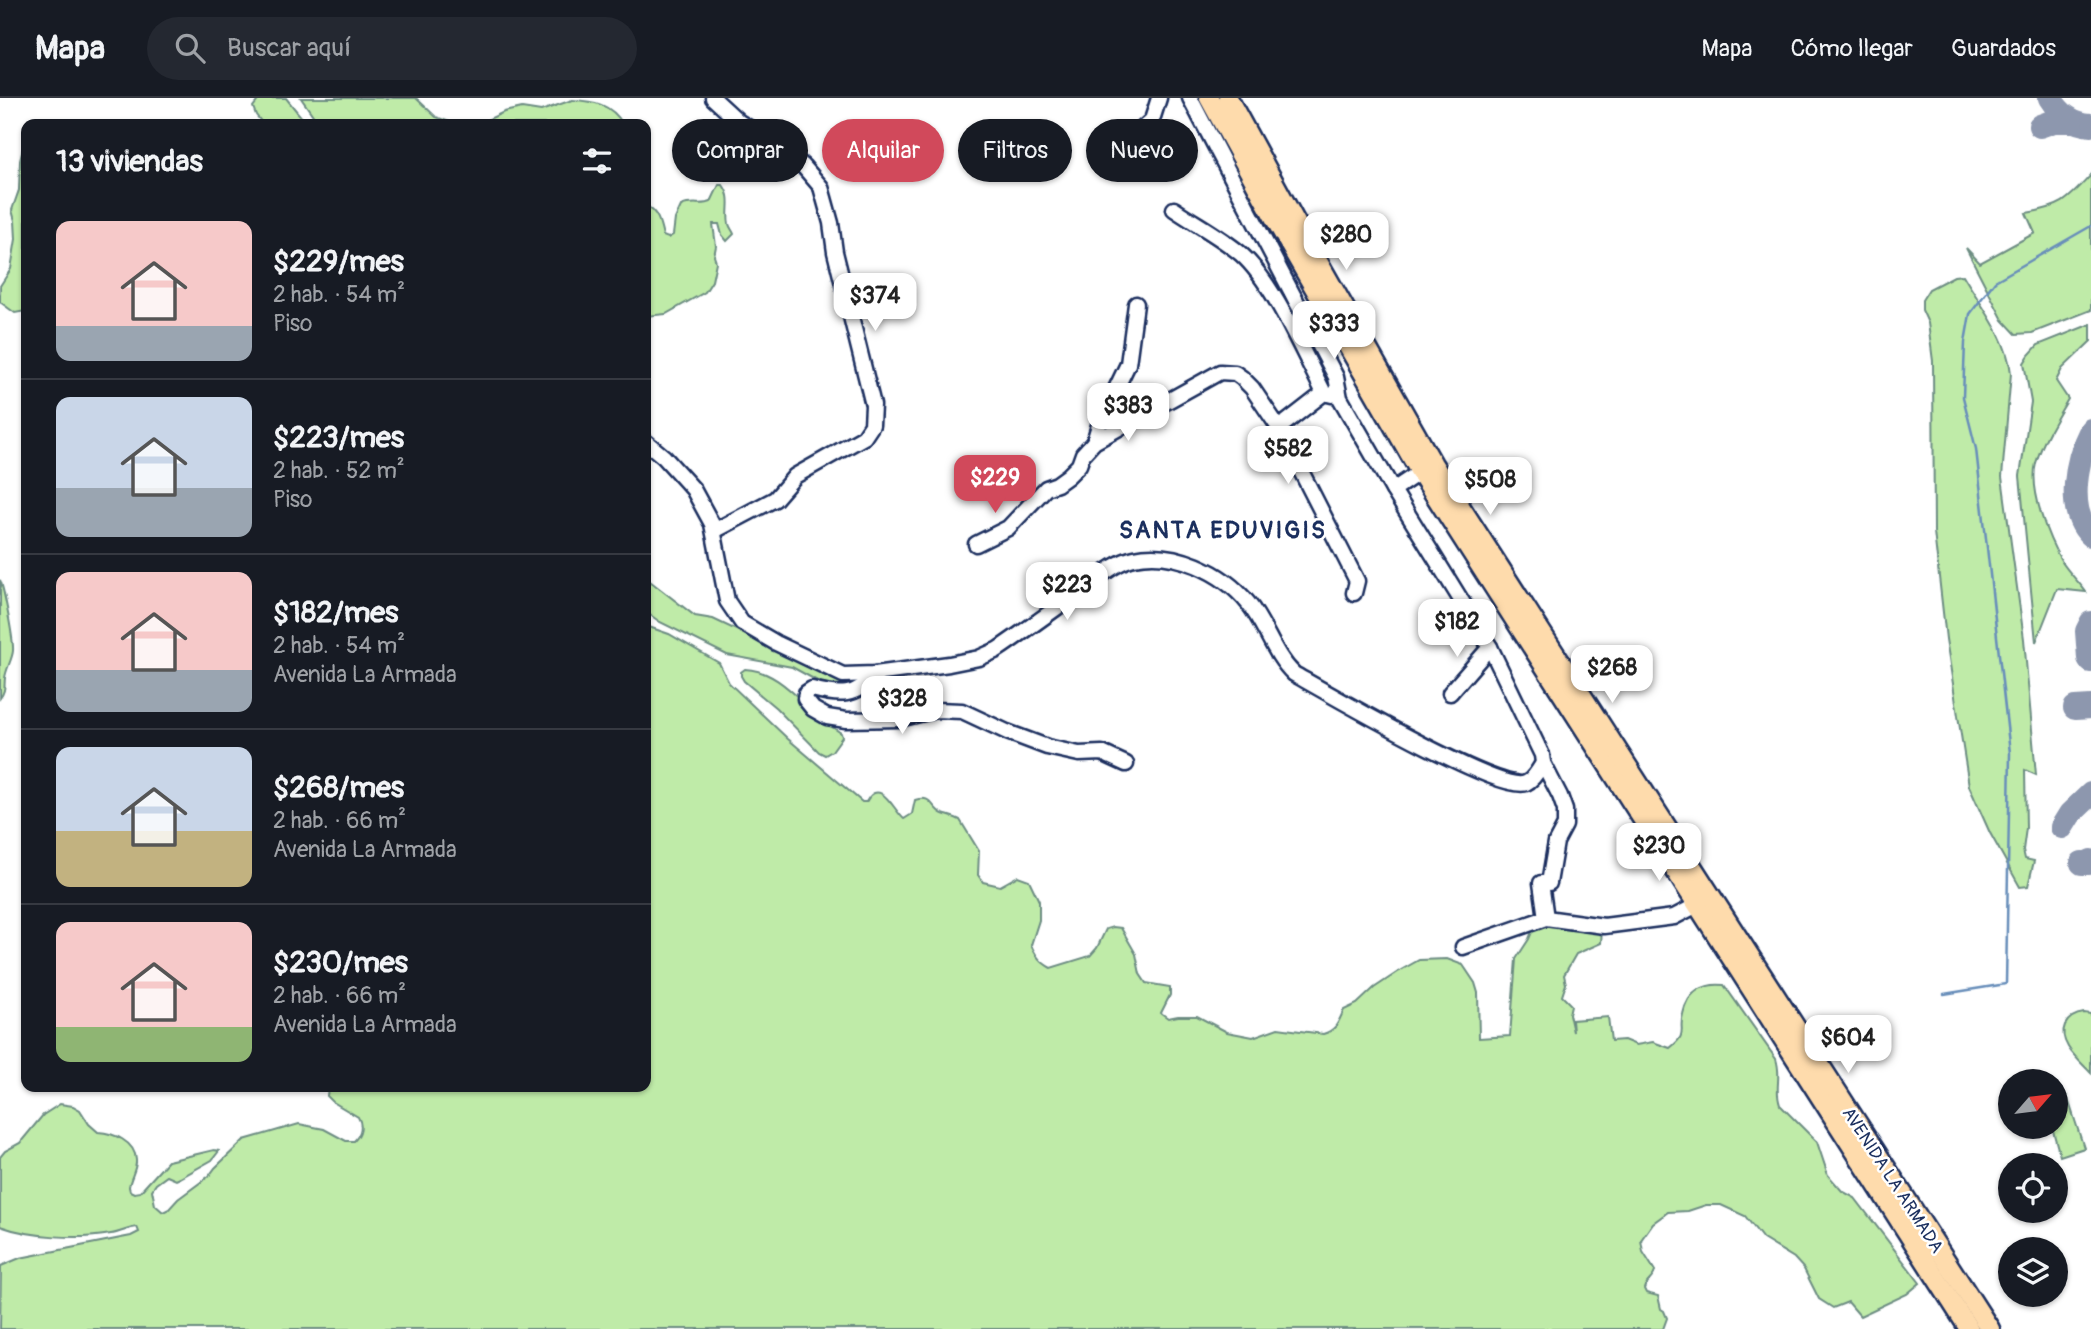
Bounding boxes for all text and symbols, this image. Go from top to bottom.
search box [147,17,637,80]
text: Mapa [35,28,105,69]
icon: search [171,29,209,67]
text: Buscar aquí [227,32,351,64]
text: Mapa [1702,34,1753,63]
text: Cómo llegar [1791,34,1913,63]
text: Guardados [1951,34,2056,63]
chip: Comprar [672,119,808,182]
chip: Alquilar [822,119,944,182]
chip: Filtros [958,119,1072,182]
chip: Nuevo [1086,119,1198,182]
icon: filters [578,142,616,180]
text: 13 viviendas [56,143,203,180]
pin: $280 [1305,212,1387,272]
text: $280 [1320,220,1372,249]
text: $229/mes [273,243,404,280]
icon: home [112,249,196,333]
pin: $374 [834,274,916,333]
text: 2 hab. · 54 m² [273,280,405,309]
text: $374 [850,281,900,310]
pin: $333 [1293,302,1375,361]
text: Piso [273,309,312,338]
text: $333 [1309,309,1359,338]
pin: $383 [1087,384,1169,443]
text: $383 [1103,391,1153,420]
text: $223/mes [273,419,404,456]
icon: home [112,425,196,509]
pin: $582 [1247,426,1329,486]
text: $582 [1263,434,1313,463]
text: 2 hab. · 52 m² [273,456,405,485]
pin: $229 [954,456,1036,515]
pin: $508 [1449,458,1531,517]
text: $229 [970,463,1020,492]
text: $508 [1464,465,1516,494]
text: Piso [273,485,312,514]
district label: SANTA EDUVIGIS [1119,516,1327,545]
pin: $223 [1026,562,1108,622]
text: $223 [1042,570,1092,599]
text: $182/mes [273,594,399,631]
icon: home [112,600,196,684]
pin: $182 [1416,600,1498,659]
text: $182 [1434,607,1480,636]
text: 2 hab. · 54 m² [273,631,405,660]
pin: $268 [1571,646,1653,705]
text: $268 [1587,653,1637,682]
text: Avenida La Armada [273,660,457,689]
pin: $328 [861,676,943,736]
text: $328 [877,684,927,713]
text: $268/mes [273,769,404,806]
icon: home [112,775,196,859]
text: 2 hab. · 66 m² [273,806,406,835]
pin: $230 [1618,824,1700,883]
text: $230 [1632,831,1686,860]
text: Avenida La Armada [273,835,457,864]
text: $230/mes [273,944,408,981]
icon: home [112,950,196,1034]
text: 2 hab. · 66 m² [273,981,406,1010]
text: Avenida La Armada [273,1010,457,1039]
pin: $604 [1807,1016,1889,1075]
text: $604 [1821,1023,1875,1052]
north arrow [1998,1069,2068,1139]
map controls [1998,1069,2068,1307]
street label: AVENIDA LA ARMADA [1837,1103,1949,1258]
button: locate [1998,1153,2068,1223]
button: layers [1998,1237,2068,1307]

